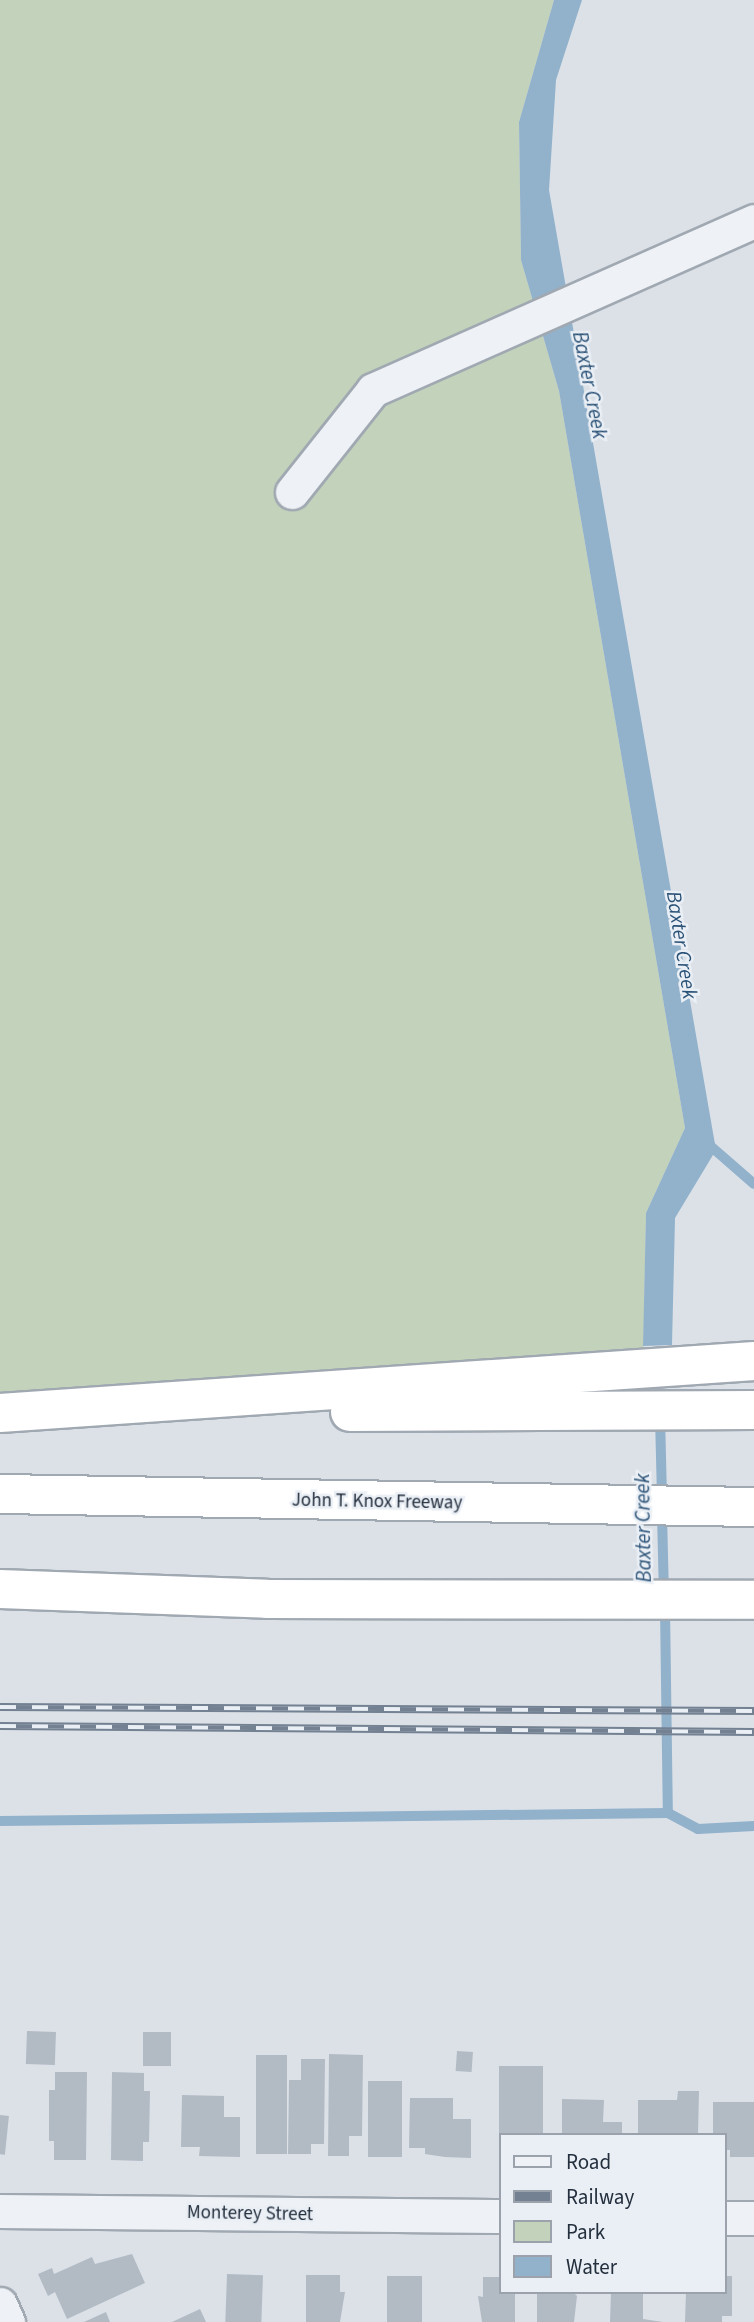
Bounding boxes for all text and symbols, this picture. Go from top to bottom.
water label: Baxter Creek [567,329,613,441]
water label: Baxter Creek [661,889,703,1001]
water label: Baxter Creek [629,1473,657,1583]
street label: John T. Knox Freeway [292,1489,462,1515]
legend [498,2133,726,2294]
text: Road [566,2147,611,2177]
text: Railway [566,2182,634,2212]
street label: Monterey Street [187,2201,313,2227]
text: Park [566,2217,605,2247]
text: Water [566,2252,617,2282]

